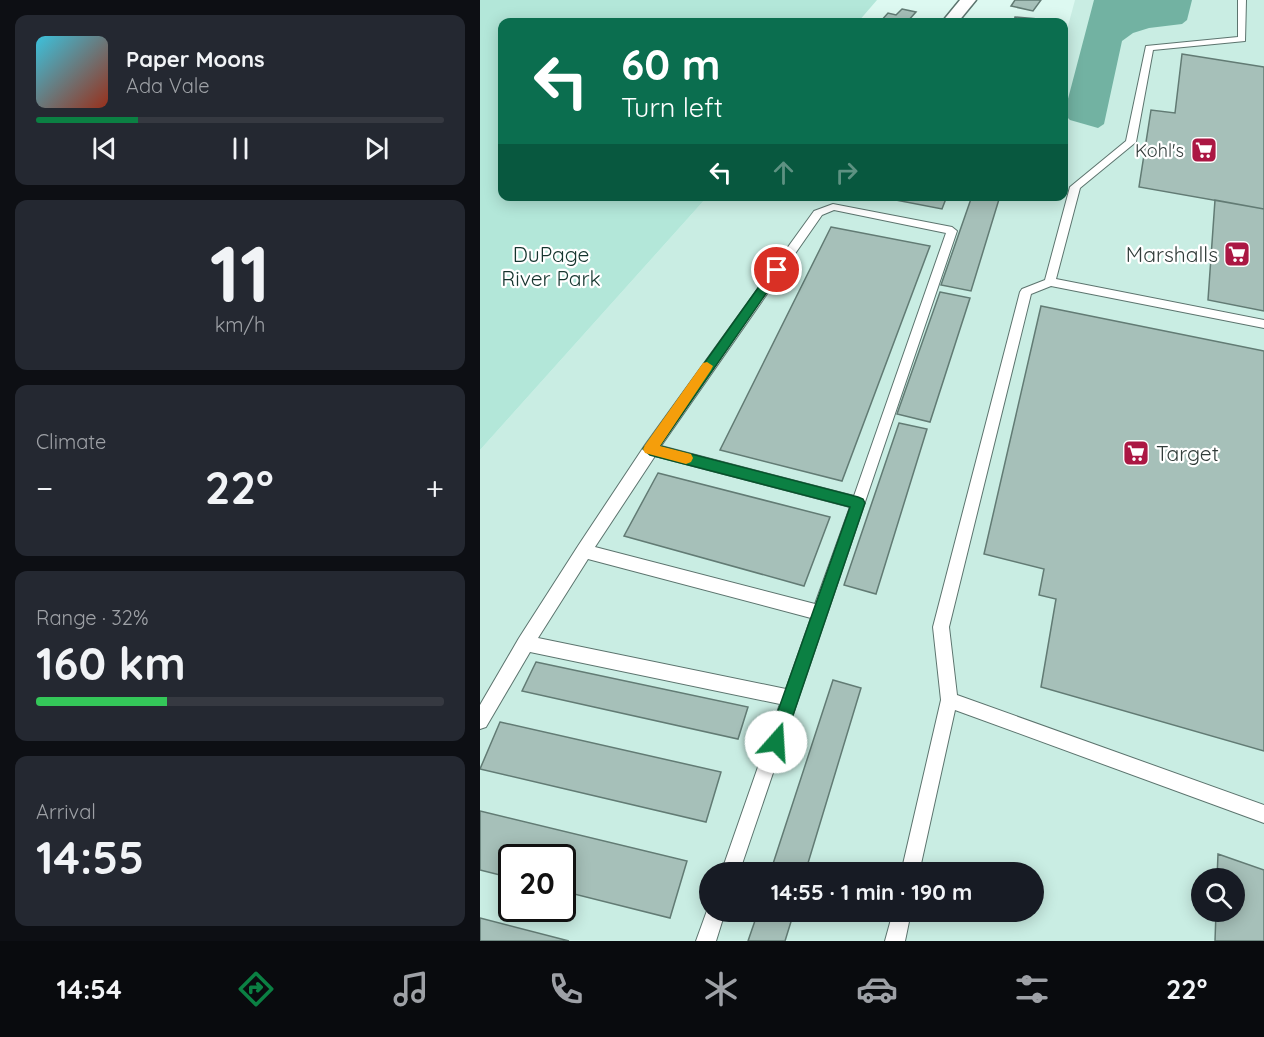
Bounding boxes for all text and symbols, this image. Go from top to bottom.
text: 60 m [621,38,721,91]
icon: left [522,42,600,120]
text: Paper Moons [126,45,265,73]
text: Ada Vale [126,73,210,98]
text: Turn left [621,90,723,124]
icon: previous [88,132,121,165]
icon: pause [224,132,257,165]
icon: next [360,132,393,165]
supermarket icon: Kohl's [1189,135,1219,165]
place label: Kohl's [1135,139,1184,162]
icon: left [704,156,737,189]
icon: ahead [767,156,800,189]
icon: right [830,156,863,189]
text: 11 [210,224,270,322]
supermarket icon: Marshalls [1222,239,1252,269]
park label: DuPage River Park [501,241,601,291]
place label: Marshalls [1126,241,1218,267]
pin [751,244,802,295]
icon: arrive [760,253,793,286]
text: km/h [215,312,265,337]
text: Climate [36,429,106,454]
supermarket icon: Target [1121,438,1151,468]
place label: Target [1156,440,1219,466]
text: 22° [205,459,274,515]
text: − [36,467,53,508]
text: + [425,467,444,508]
text: Range · 32% [36,605,148,630]
text: 160 km [36,635,186,691]
position arrow [744,710,808,774]
text: Arrival [36,799,96,824]
text: 14:55 [36,829,144,885]
speed limit sign: 20 [498,844,576,922]
map controls [1191,868,1245,922]
button: search [1191,868,1245,922]
text: 14:55 · 1 min · 190 m [771,878,972,906]
icon: directions [235,968,277,1010]
icon: music [390,968,432,1010]
icon: phone [545,968,587,1010]
icon: climate [700,968,742,1010]
icon: car [856,968,898,1010]
icon: filters [1011,968,1053,1010]
text: 14:54 [57,972,122,1006]
text: 22° [1166,972,1207,1006]

